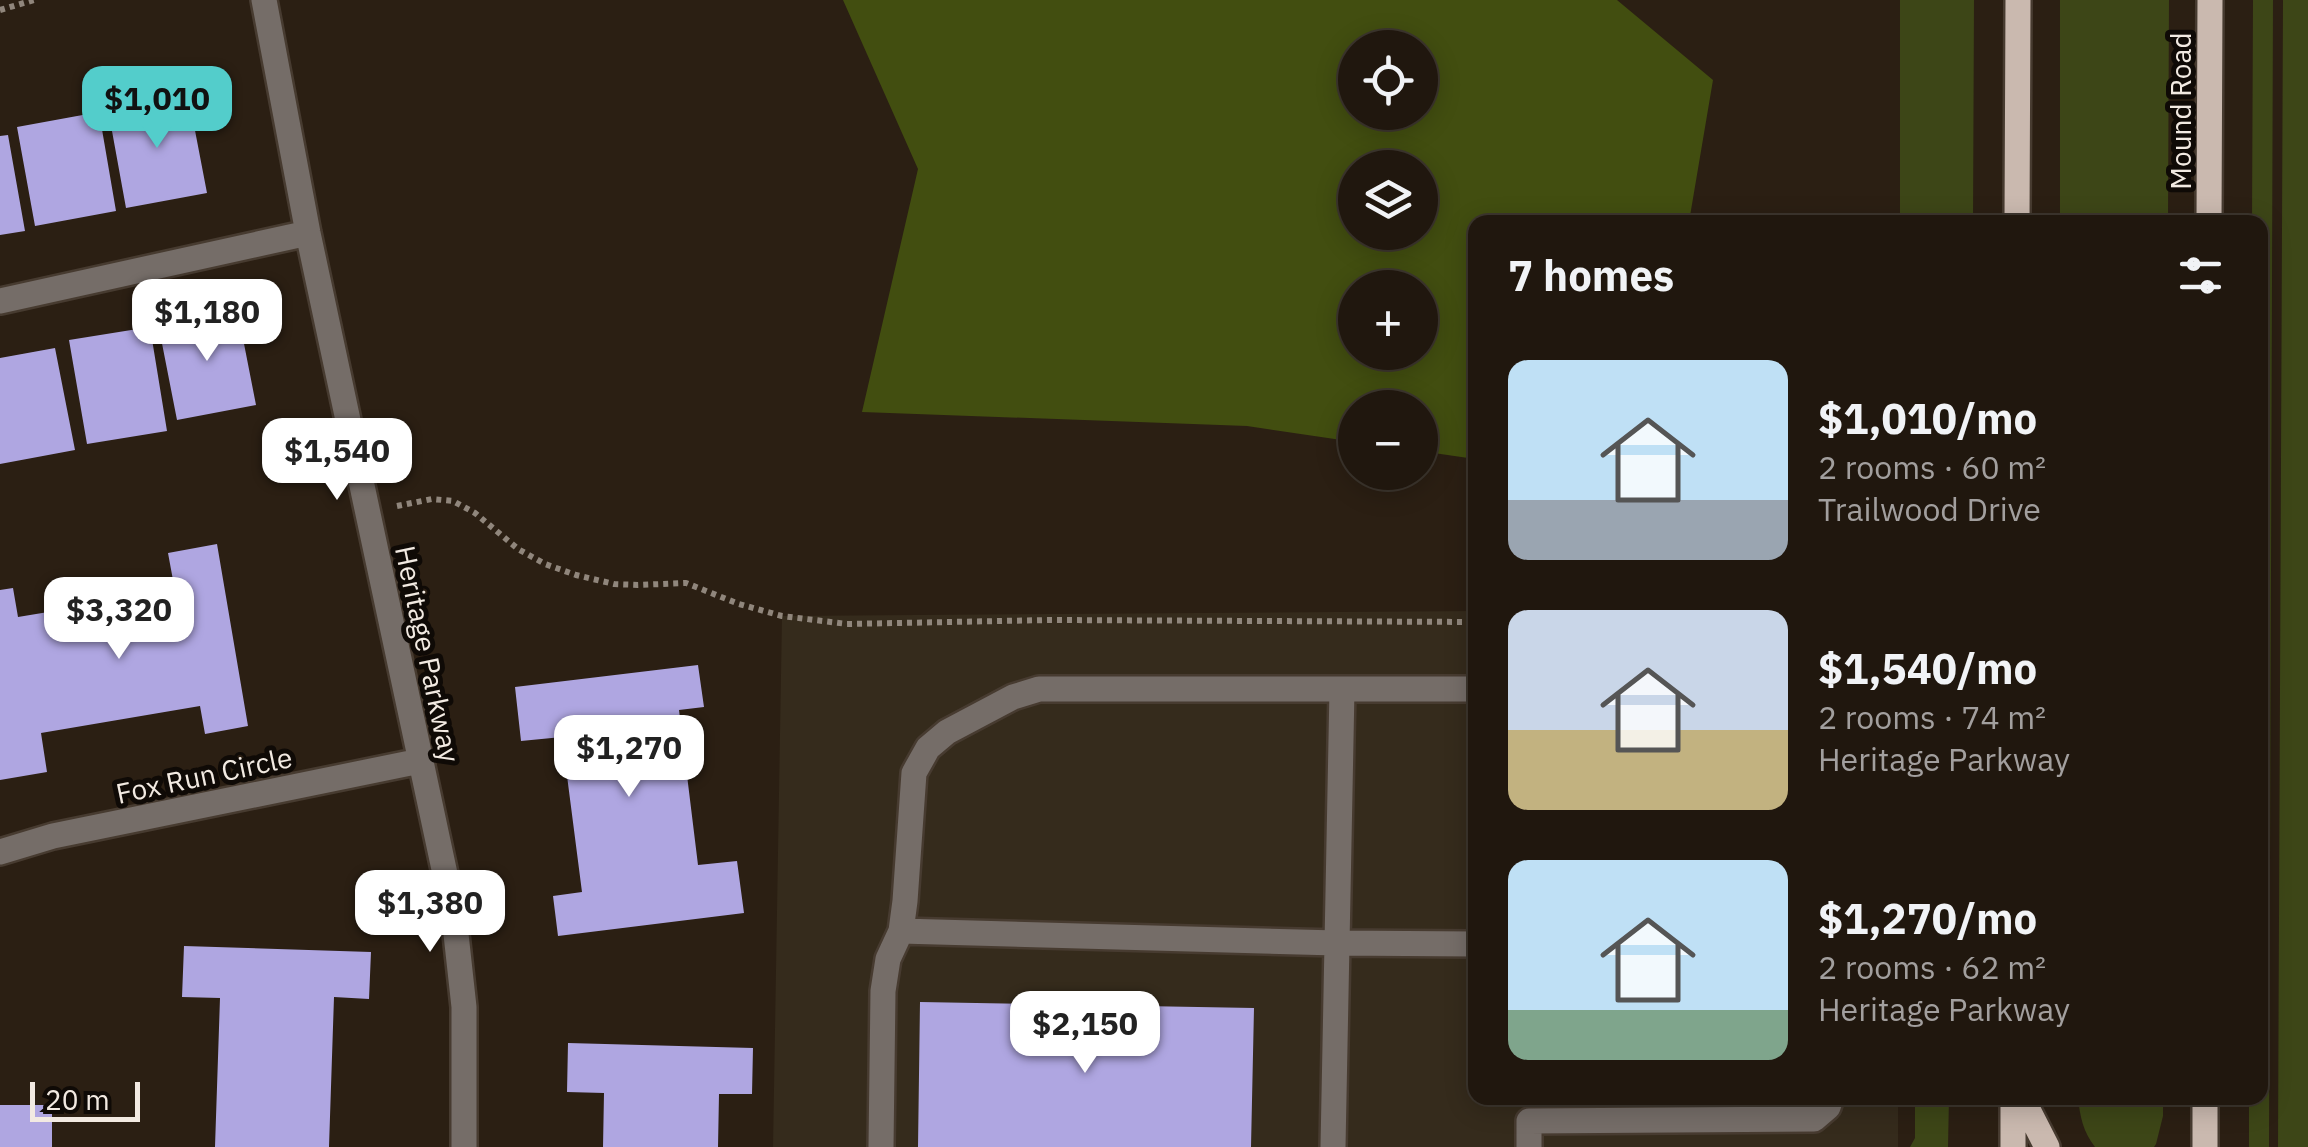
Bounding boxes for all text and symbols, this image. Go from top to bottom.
map controls [1338,30,1438,490]
button: locate [1338,30,1438,130]
street label: Mound Road [2162,32,2199,190]
pin: $1,010 [76,66,238,151]
text: $1,010 [104,77,210,119]
button: layers [1338,150,1438,250]
text: 7 homes [1508,248,1674,303]
icon: filters [2173,248,2228,303]
button: + [1338,270,1438,370]
pin: $1,180 [126,279,288,364]
text: $1,180 [154,290,260,332]
button: − [1338,390,1438,490]
text: $1,010/mo [1818,391,2037,446]
icon: home [1588,400,1708,520]
pin: $1,540 [256,418,418,503]
text: $1,540 [284,429,390,471]
text: 2 rooms · 60 m² [1818,446,2046,488]
text: Trailwood Drive [1818,488,2041,530]
street label: Heritage Parkway [387,542,469,766]
pin: $3,320 [38,577,200,662]
text: $3,320 [66,588,172,630]
text: $1,540/mo [1818,641,2037,696]
icon: home [1588,650,1708,770]
text: 2 rooms · 74 m² [1818,696,2046,738]
pin: $1,270 [548,715,710,800]
text: $1,270 [576,726,682,768]
street label: Fox Run Circle [113,738,295,812]
text: Heritage Parkway [1818,738,2070,780]
pin: $1,380 [349,870,511,955]
text: $1,380 [377,881,483,923]
text: $1,270/mo [1818,891,2037,946]
icon: home [1588,900,1708,1020]
text: 2 rooms · 62 m² [1818,946,2046,988]
text: Heritage Parkway [1818,988,2070,1030]
pin: $2,150 [1004,991,1166,1076]
text: $2,150 [1032,1002,1138,1044]
scale bar [30,1077,140,1122]
text: 20 m [45,1081,110,1118]

